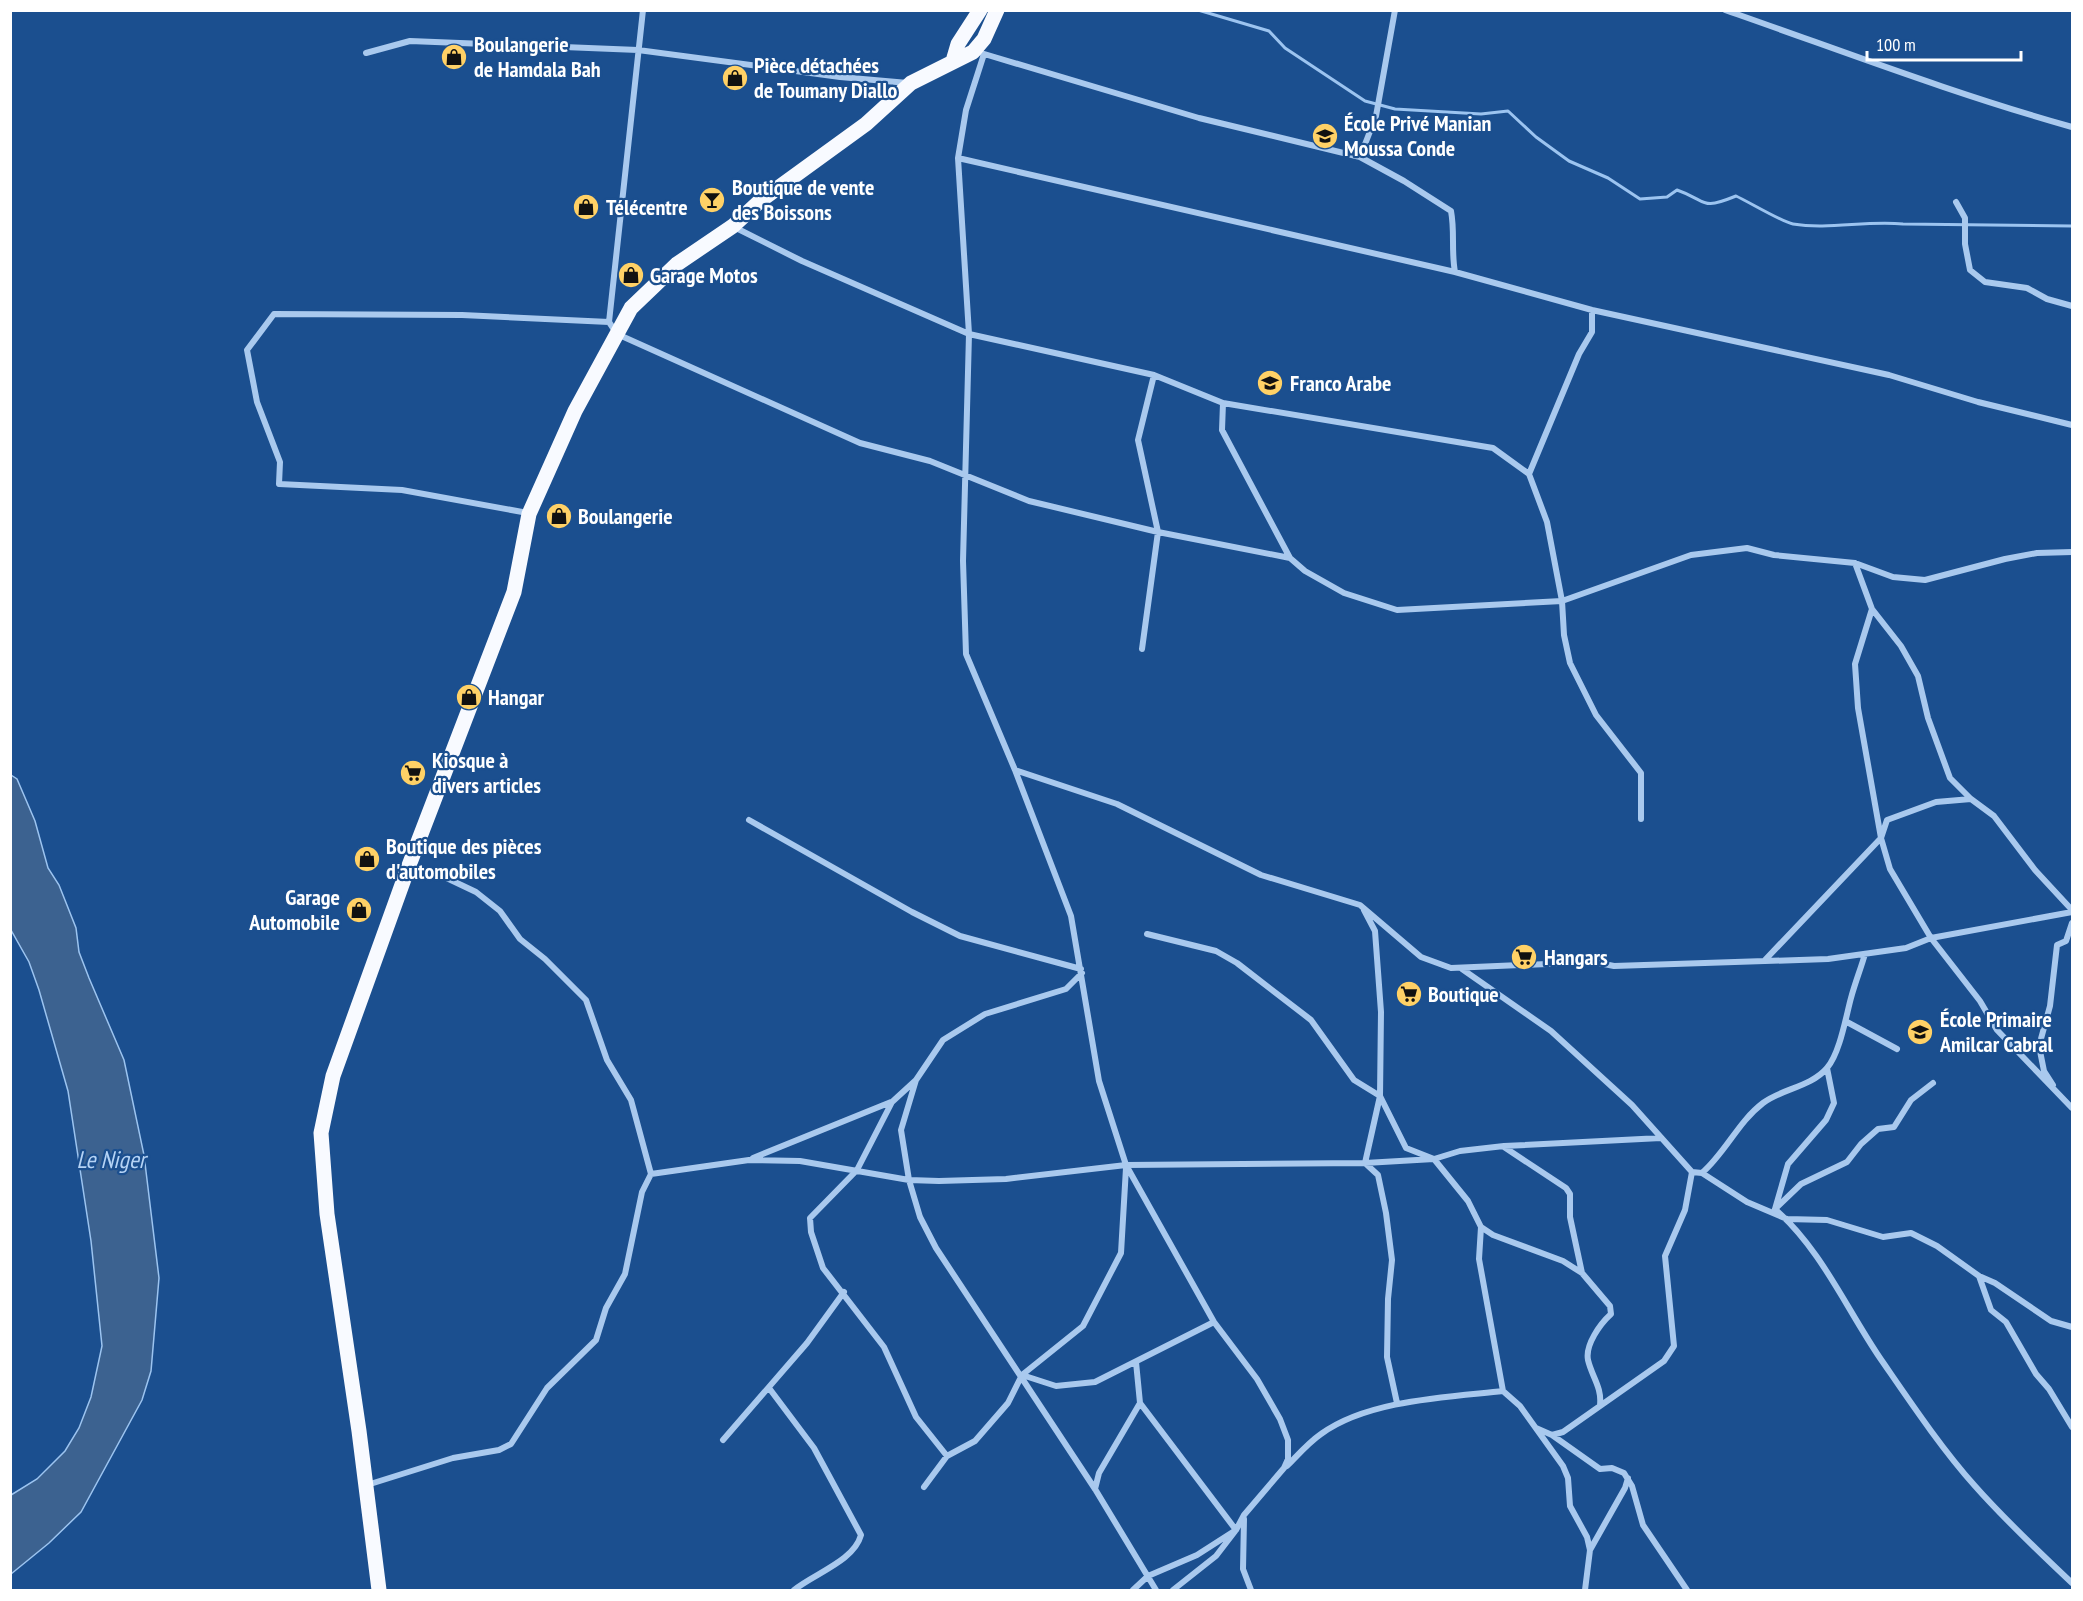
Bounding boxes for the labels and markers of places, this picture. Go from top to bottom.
place label: Boulangerie de Hamdala Bah [474,30,601,83]
shop icon: Boulangerie de Hamdala Bah [439,42,469,72]
place label: Pièce détachées de Toumany Diallo [754,51,897,104]
shop icon: Pièce détachées de Toumany Diallo [720,63,750,93]
place label: École Privé Manian Moussa Conde [1344,109,1492,162]
school or university icon: École Privé Manian Moussa Conde [1310,121,1340,151]
place label: Boutique de vente des Boissons [732,173,874,226]
bar icon: Boutique de vente des Boissons [697,185,727,215]
shop icon: Télécentre [571,192,601,222]
place label: Télécentre [606,193,688,221]
shop icon: Garage Motos [616,260,646,290]
place label: Garage Motos [650,261,758,289]
school or university icon: Franco Arabe [1255,368,1285,398]
place label: Franco Arabe [1290,369,1391,397]
shop icon: Boulangerie [544,501,574,531]
place label: Boulangerie [578,502,673,530]
shop icon: Hangar [454,682,484,712]
place label: Hangar [488,683,545,711]
place label: Kiosque à divers articles [432,746,541,799]
supermarket icon: Kiosque à divers articles [398,758,428,788]
place label: Boutique des pièces d'automobiles [386,832,542,885]
shop icon: Boutique des pièces d'automobiles [352,844,382,874]
place label: Garage Automobile [248,883,340,936]
shop icon: Garage Automobile [344,895,374,925]
supermarket icon: Hangars [1509,942,1539,972]
place label: Hangars [1544,943,1608,971]
supermarket icon: Boutique [1394,979,1424,1009]
place label: Boutique [1428,980,1499,1008]
place label: École Primaire Amilcar Cabral [1939,1005,2054,1058]
school or university icon: École Primaire Amilcar Cabral [1905,1017,1935,1047]

